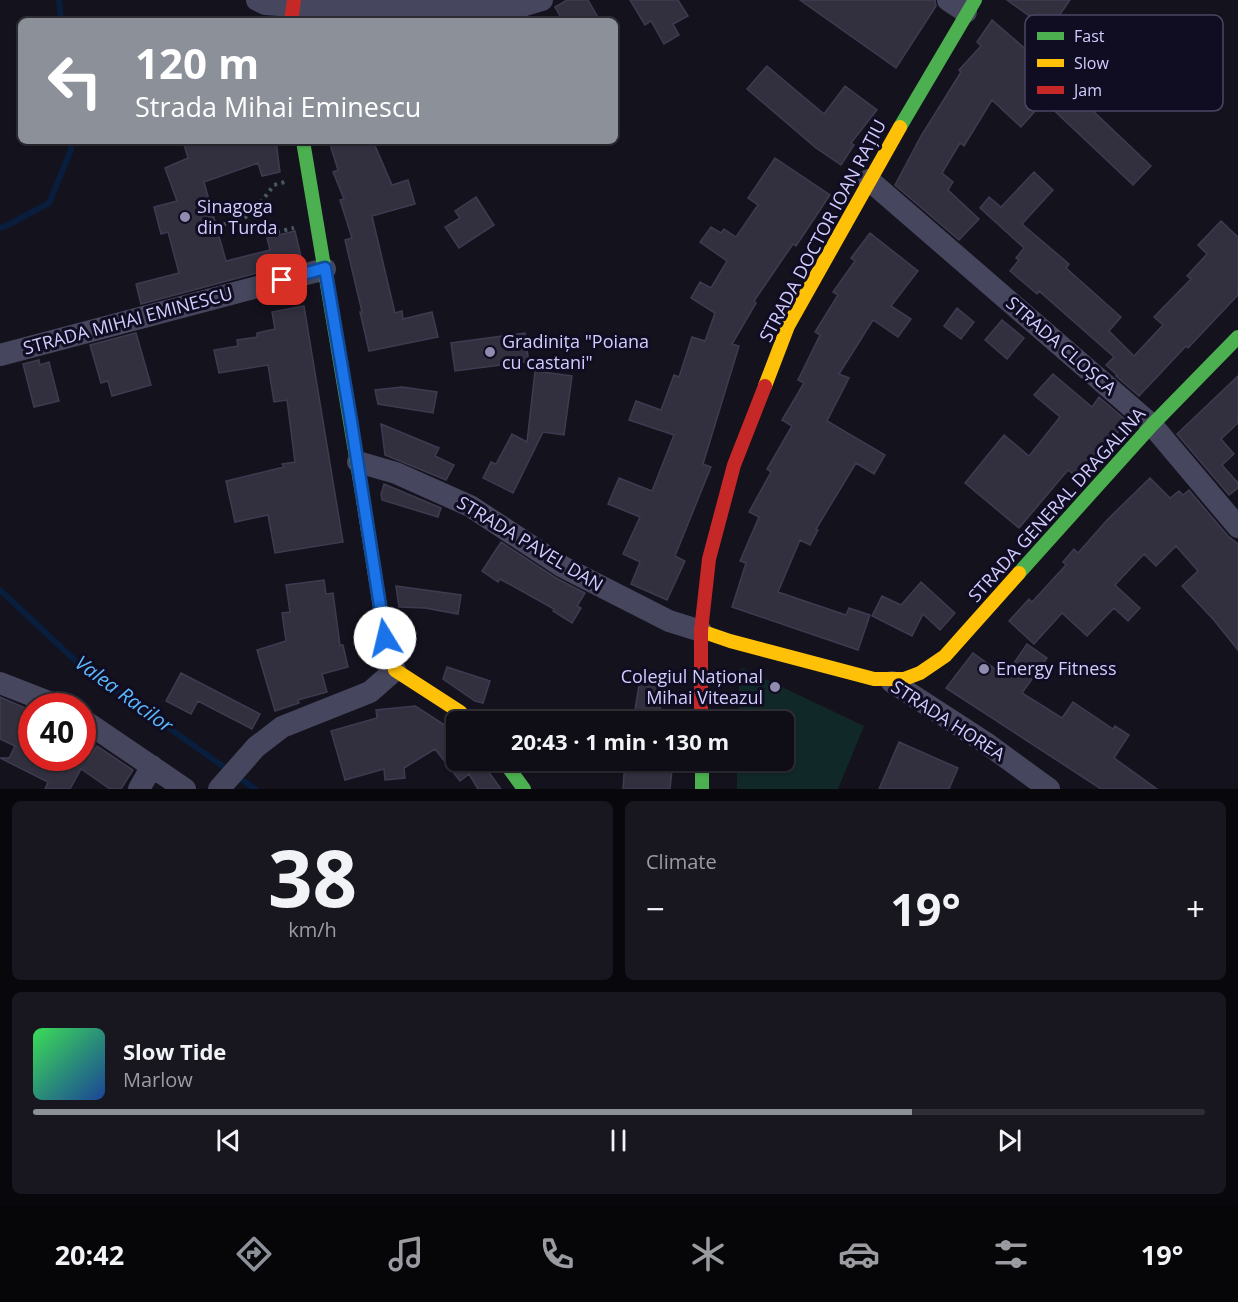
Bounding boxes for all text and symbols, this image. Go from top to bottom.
legend [1025,15,1223,111]
text: Fast [1074,25,1105,47]
text: 120 m [135,34,259,91]
icon: left [36,42,114,120]
text: Slow [1074,52,1109,74]
text: Jam [1072,79,1102,101]
text: Strada Mihai Eminescu [135,88,421,125]
street label: STRADA DOCTOR IOAN RAȚIU [753,115,891,346]
place label: Sinagoga din Turda [197,194,278,239]
marker: Sinagoga din Turda [178,210,192,224]
pin [256,254,307,305]
icon: arrive [265,263,298,296]
street label: STRADA MIHAI EMINESCU [20,280,235,360]
street label: STRADA CLOȘCA [1001,291,1122,400]
place label: Gradinița "Poiana cu castani" [502,329,649,374]
marker: Gradinița "Poiana cu castani" [483,345,497,359]
street label: STRADA GENERAL DRAGALINA [962,401,1151,607]
street label: STRADA PAVEL DAN [453,490,608,596]
position arrow [353,606,417,670]
water label: Valea Racilor [70,649,180,739]
place label: Energy Fitness [996,656,1117,680]
marker: Energy Fitness [977,662,991,676]
place label: Colegiul Național Mihai Viteazul [621,664,763,709]
street label: STRADA HOREA [887,674,1011,766]
marker: Colegiul Național Mihai Viteazul [768,680,782,694]
speed limit sign: 40 [18,693,96,771]
text: 20:43 · 1 min · 130 m [511,726,729,756]
text: 38 [268,824,357,930]
text: Climate [646,848,717,875]
text: 19° [890,878,961,939]
text: − [646,886,665,931]
text: + [1186,886,1205,931]
text: km/h [288,916,337,943]
text: Slow Tide [123,1036,226,1066]
text: Marlow [123,1066,193,1093]
icon: previous [212,1124,245,1157]
icon: pause [602,1124,635,1157]
icon: next [993,1124,1026,1157]
icon: directions [233,1233,275,1275]
icon: music [385,1233,427,1275]
icon: phone [536,1233,578,1275]
icon: climate [687,1233,729,1275]
icon: car [838,1233,880,1275]
icon: filters [990,1233,1032,1275]
text: 20:42 [55,1236,124,1273]
text: 19° [1141,1236,1183,1273]

